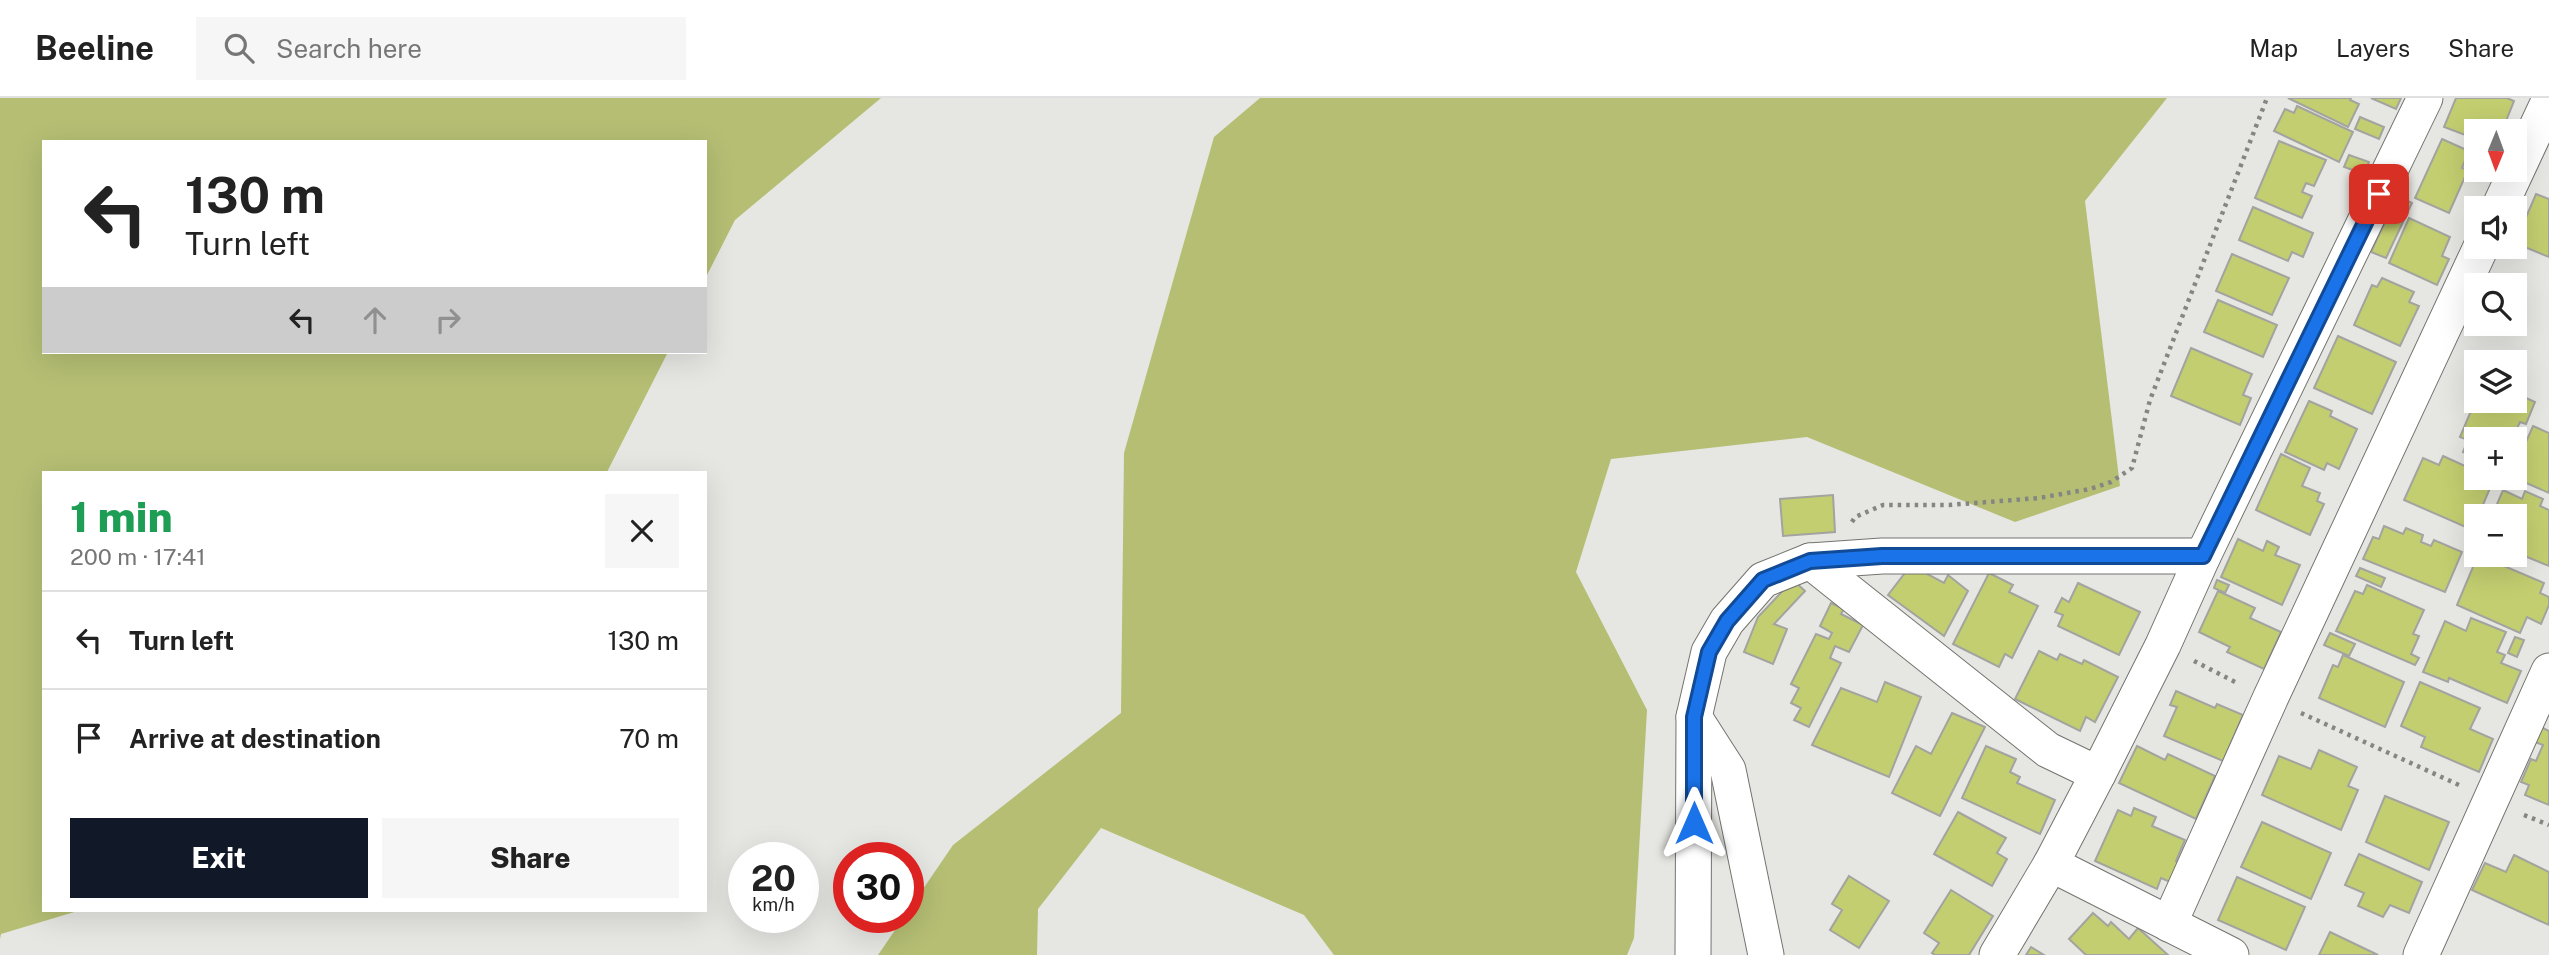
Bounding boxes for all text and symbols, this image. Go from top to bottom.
search box [196,17,686,80]
text: Beeline [35,29,154,67]
icon: search [220,29,258,67]
text: Search here [276,33,422,64]
text: Map [2249,34,2298,62]
text: Layers [2336,34,2410,62]
text: Share [2448,34,2514,62]
north arrow [2464,119,2527,182]
map controls [2464,119,2527,567]
pin [2349,164,2409,224]
text: 130 m [185,166,325,224]
icon: left [70,168,161,259]
icon: arrive [2360,175,2398,213]
button: sound [2464,196,2527,259]
text: Turn left [185,225,310,262]
button: search [2464,273,2527,336]
icon: left [283,301,321,339]
icon: ahead [356,301,394,339]
icon: right [429,301,467,339]
button: layers [2464,350,2527,413]
button: + [2464,427,2527,490]
text: 1 min [70,492,173,541]
button: close [605,494,679,568]
button: − [2464,504,2527,567]
text: 200 m · 17:41 [70,543,206,570]
icon: left [70,621,108,659]
text: Turn left [129,625,234,656]
text: 130 m [607,625,679,656]
icon: arrive [70,719,108,757]
text: Arrive at destination [129,723,381,754]
text: 70 m [619,723,679,754]
position arrow [1657,786,1731,860]
button: Exit [70,818,368,898]
button: Share [382,818,679,898]
speed limit sign: 30 [833,842,924,933]
text: 20 [751,858,796,899]
text: km/h [752,894,795,915]

